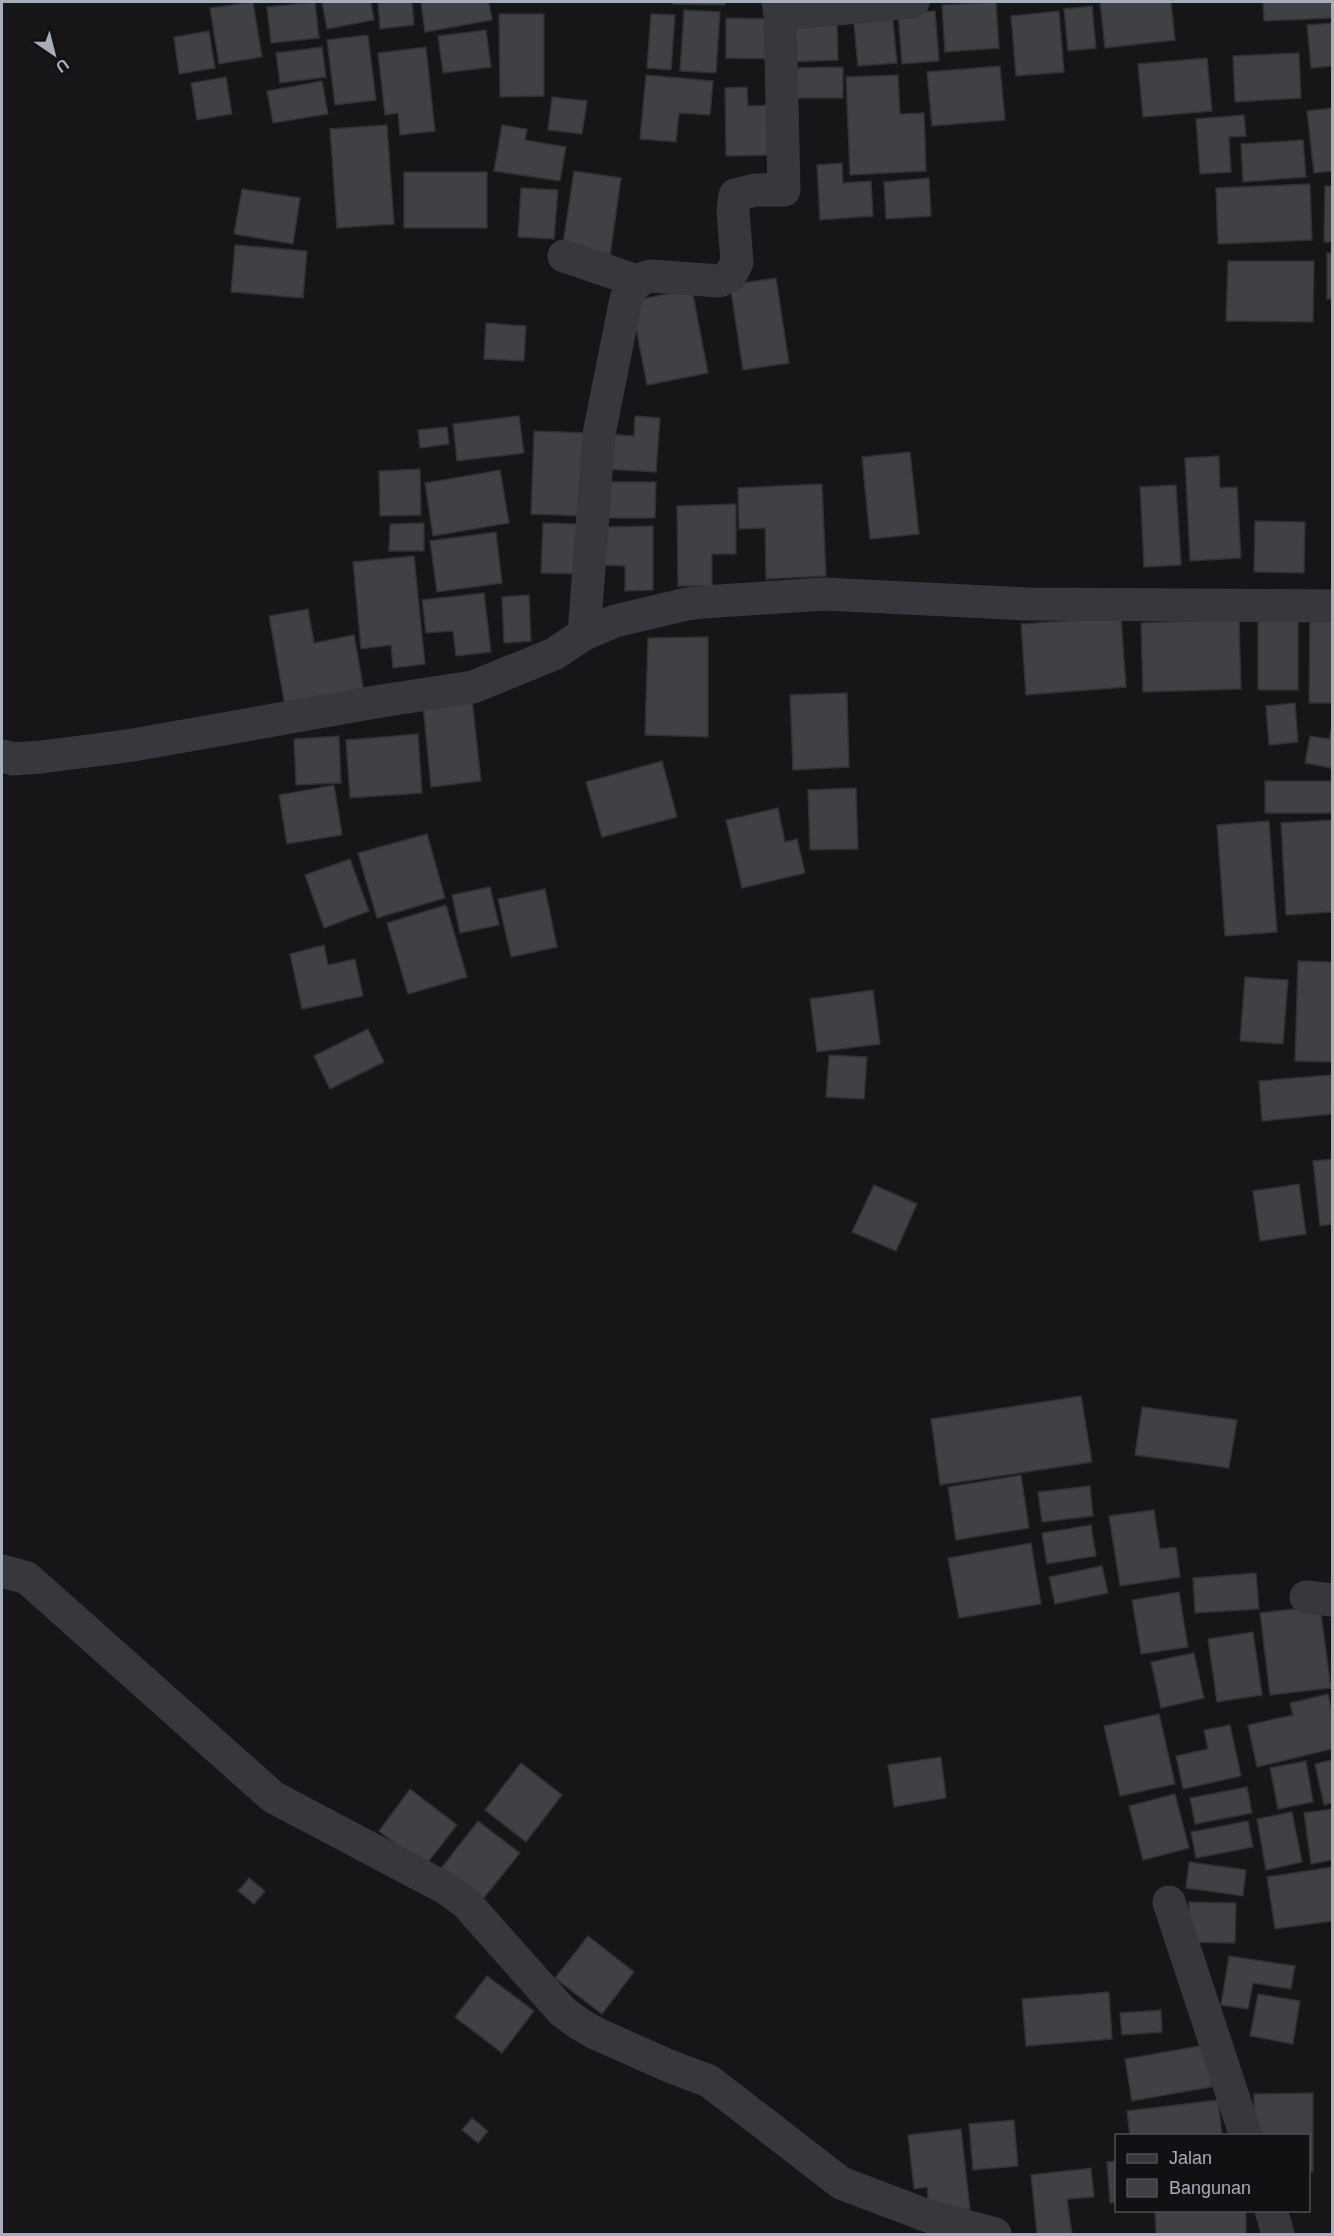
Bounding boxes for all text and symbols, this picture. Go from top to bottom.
north arrow [24,24,84,84]
text: U [53,56,72,76]
legend [1115,2134,1310,2212]
text: Jalan [1169,2148,1212,2168]
text: Bangunan [1169,2178,1251,2198]

